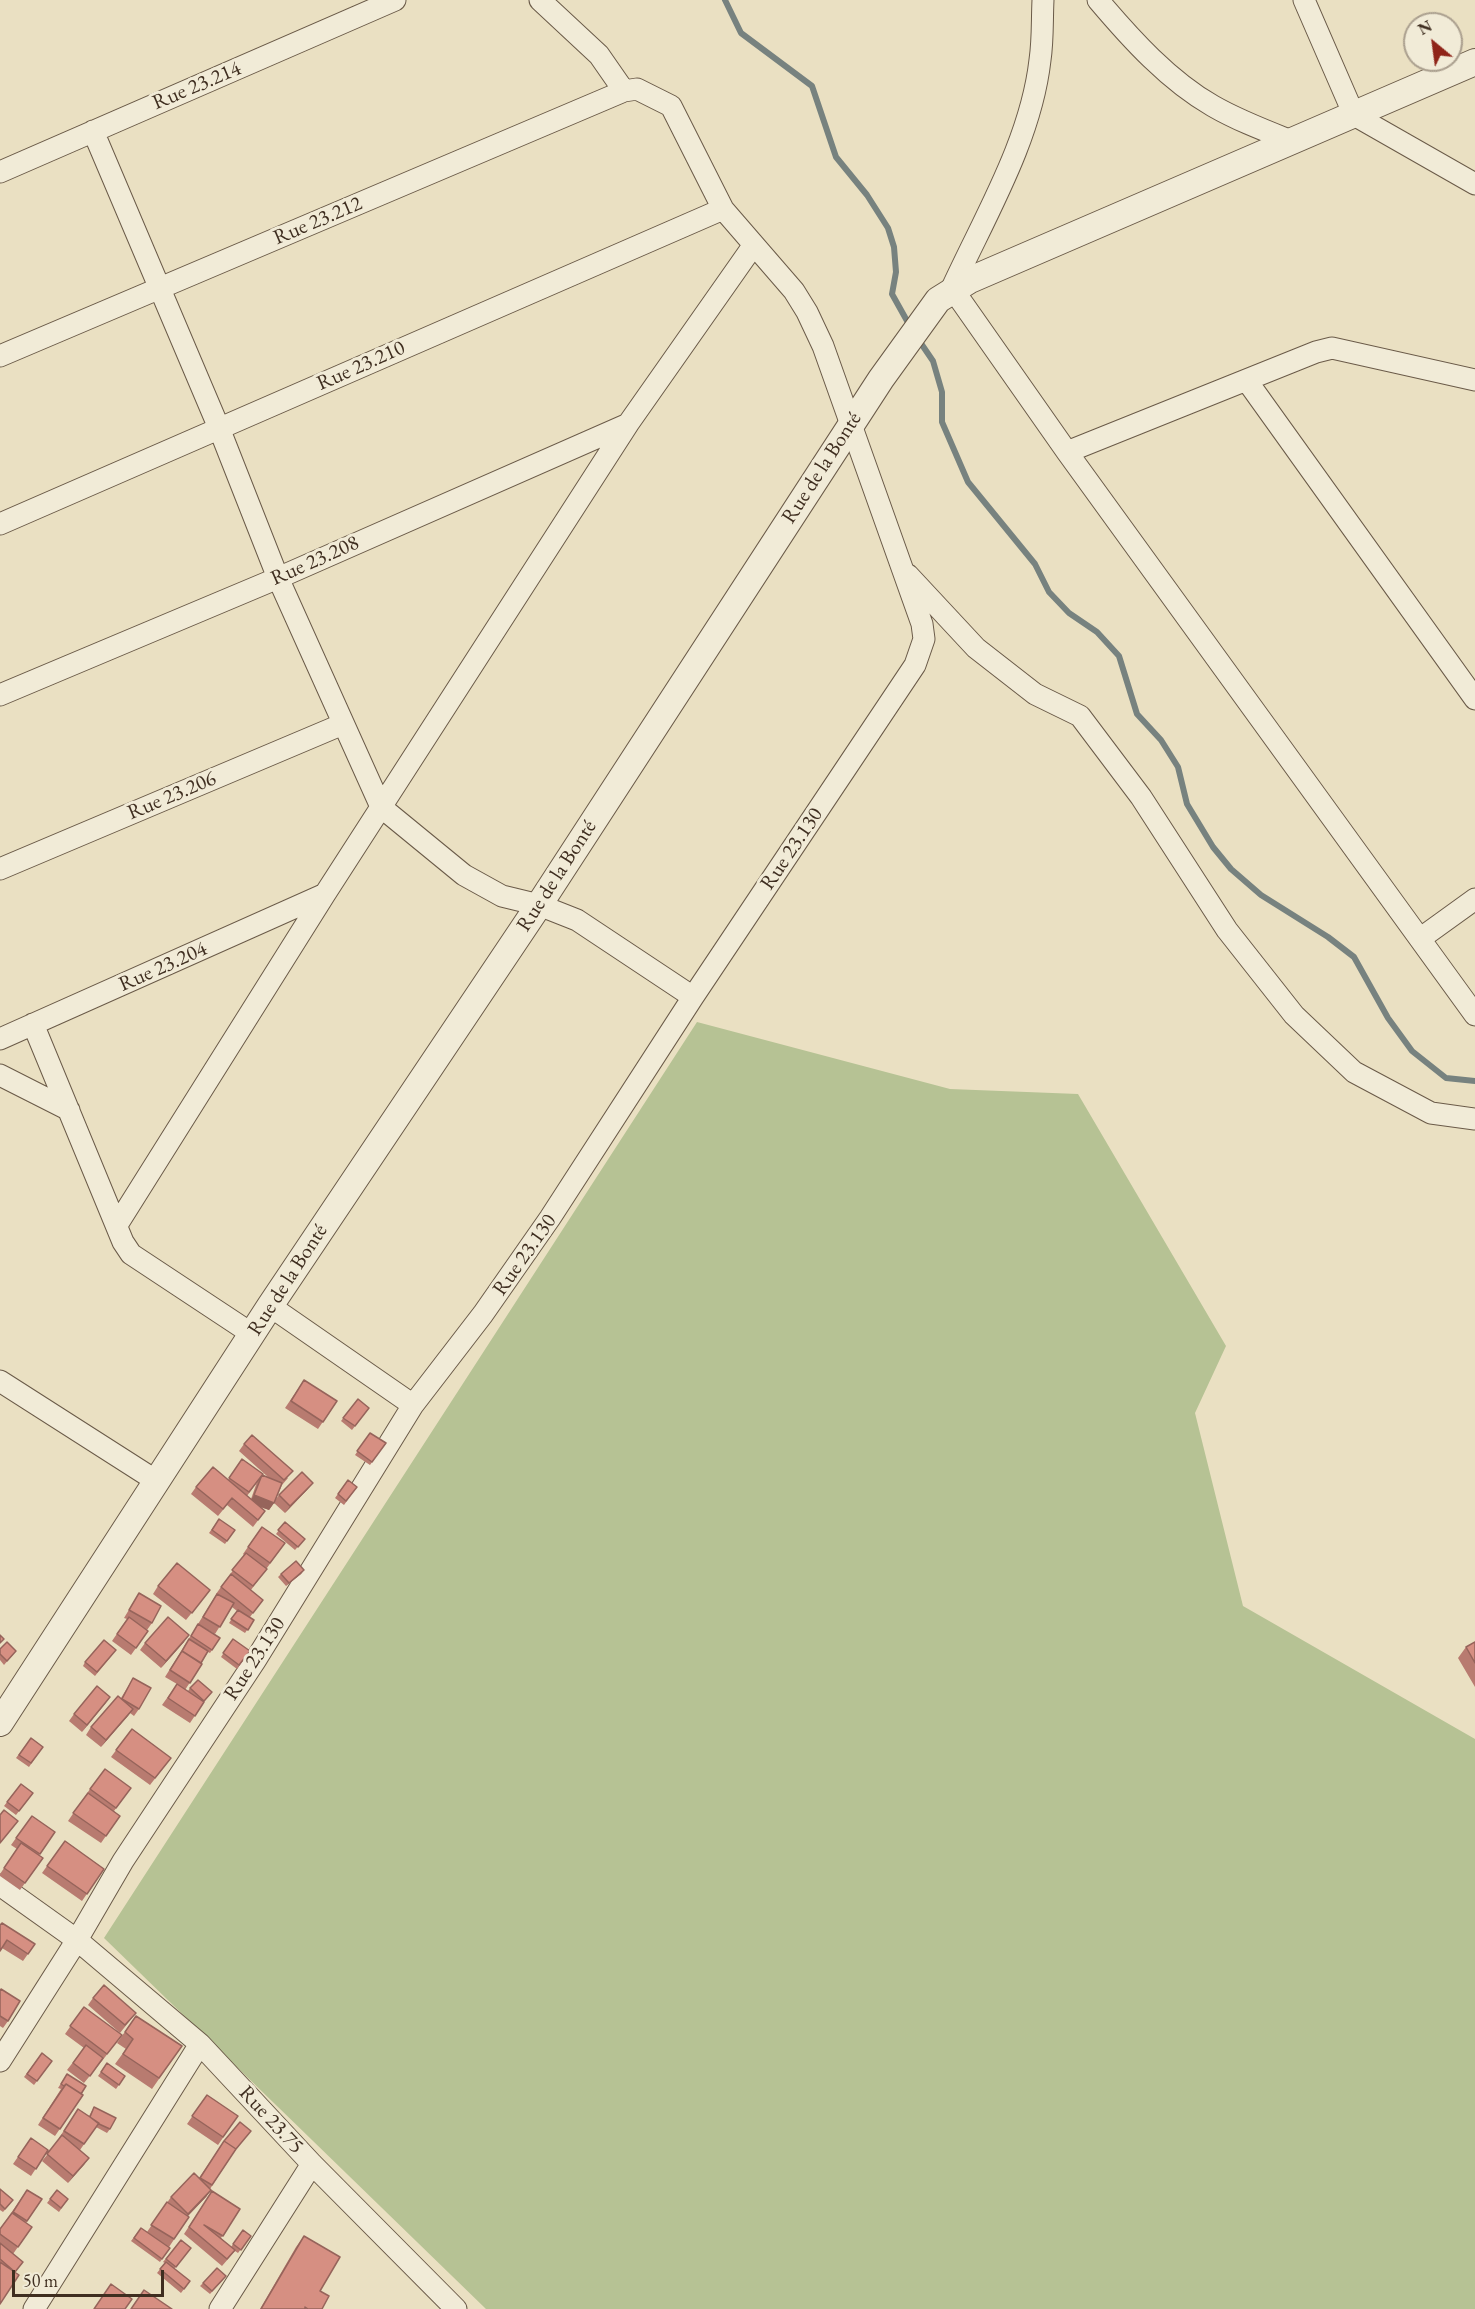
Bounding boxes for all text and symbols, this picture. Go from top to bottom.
north arrow [1403,12,1463,72]
text: N [1414,15,1436,40]
street label: Rue 23.214 [149,56,245,116]
street label: Rue 23.212 [270,191,366,251]
street label: Rue 23.210 [313,335,409,397]
street label: Rue de la Bonté [777,408,867,528]
street label: Rue 23.208 [267,530,363,592]
street label: Rue 23.206 [124,766,220,826]
street label: Rue 23.130 [755,803,829,895]
street label: Rue de la Bonté [512,816,602,936]
street label: Rue 23.204 [115,936,211,998]
street label: Rue 23.130 [488,1209,562,1301]
street label: Rue de la Bonté [243,1220,333,1340]
street label: Rue 23.130 [219,1613,291,1705]
street label: Rue 23.75 [233,2081,309,2159]
scale bar [15,2258,166,2296]
text: 50 m [23,2269,58,2292]

